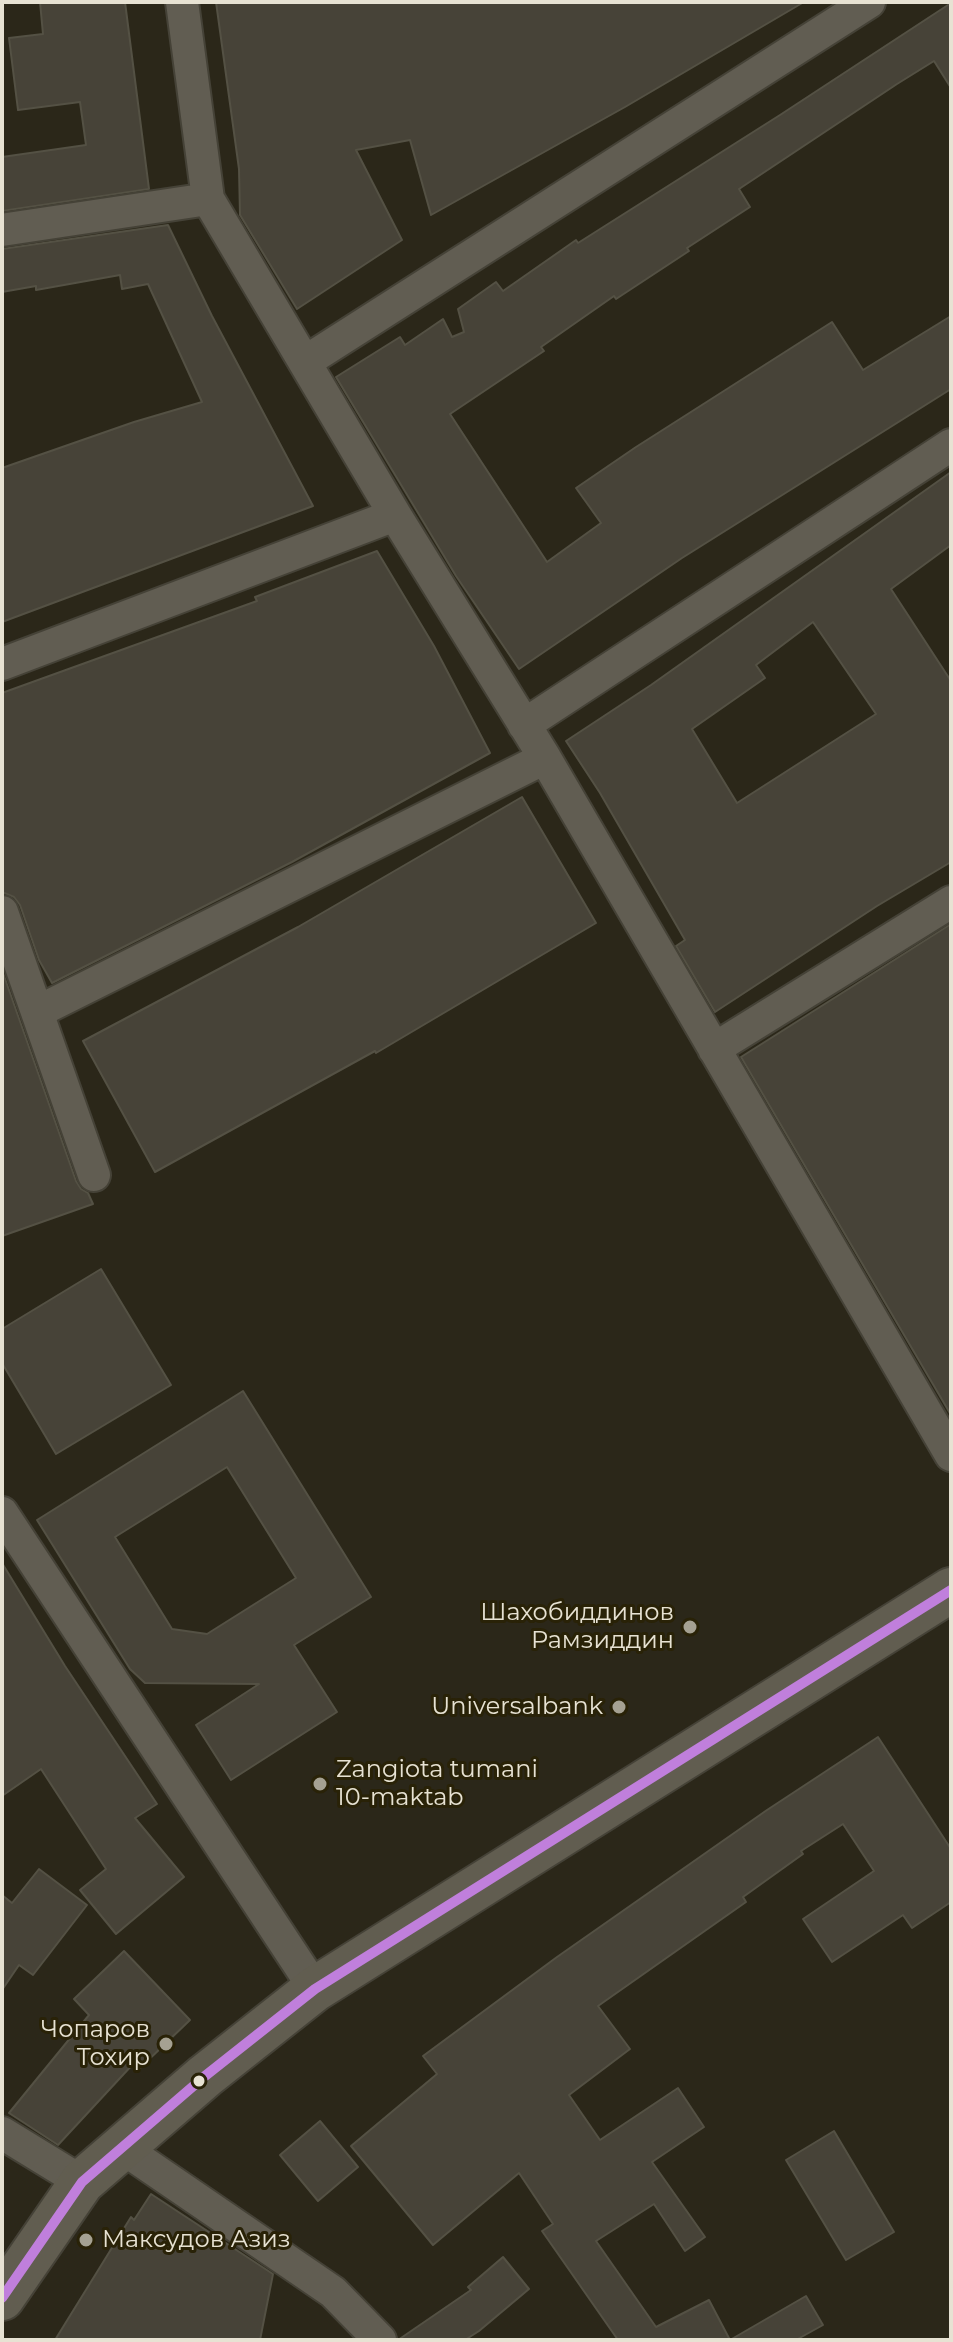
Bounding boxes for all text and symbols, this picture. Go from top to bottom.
place label: Шахобиддинов Рамзиддин [480,1599,674,1655]
marker: Шахобиддинов Рамзиддин [681,1618,699,1636]
place label: Universalbank [431,1693,603,1721]
marker: Universalbank [610,1698,628,1716]
place label: Zangiota tumani 10-maktab [336,1756,538,1812]
marker: Zangiota tumani 10-maktab [311,1775,329,1793]
place label: Чопаров Тохир [41,2016,150,2072]
marker: Чопаров Тохир [157,2035,175,2053]
unlabelled marker [191,2073,207,2089]
place label: Максудов Азиз [102,2226,291,2254]
marker: Максудов Азиз [77,2231,95,2249]

